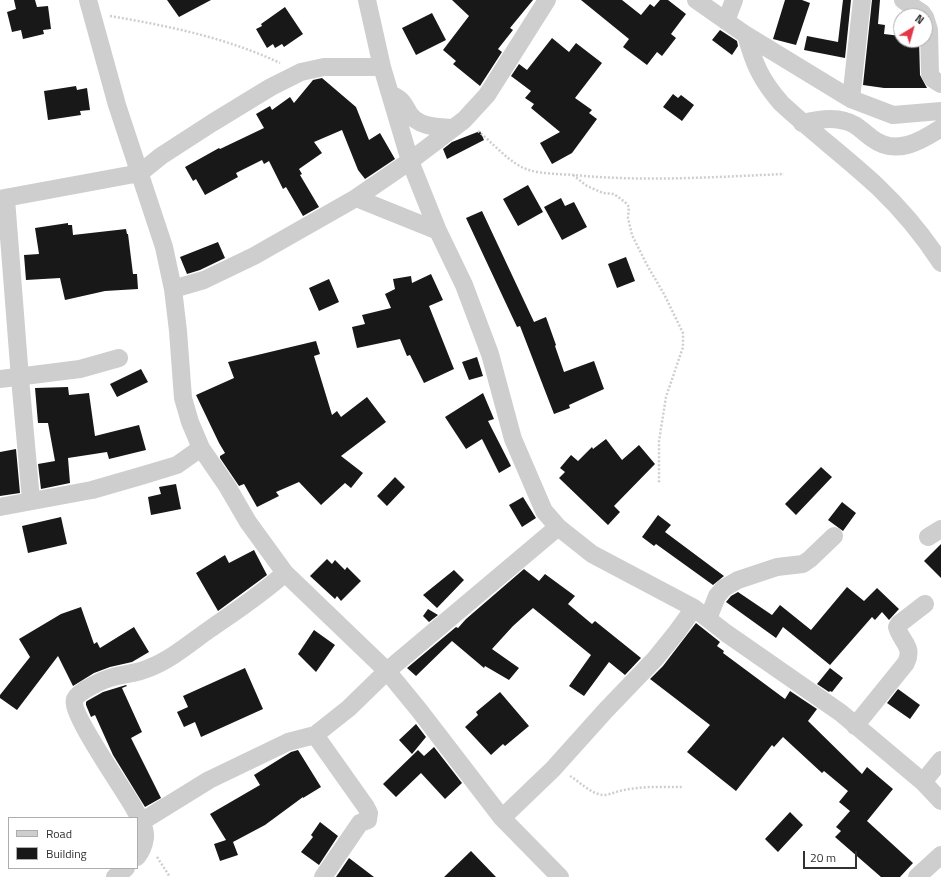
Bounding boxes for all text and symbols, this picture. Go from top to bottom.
north arrow [893,8,933,48]
text: N [912,11,927,28]
legend [8,817,138,869]
text: Road [46,824,72,843]
scale bar [805,843,859,869]
text: Building [46,844,87,863]
text: 20 m [810,848,836,867]

